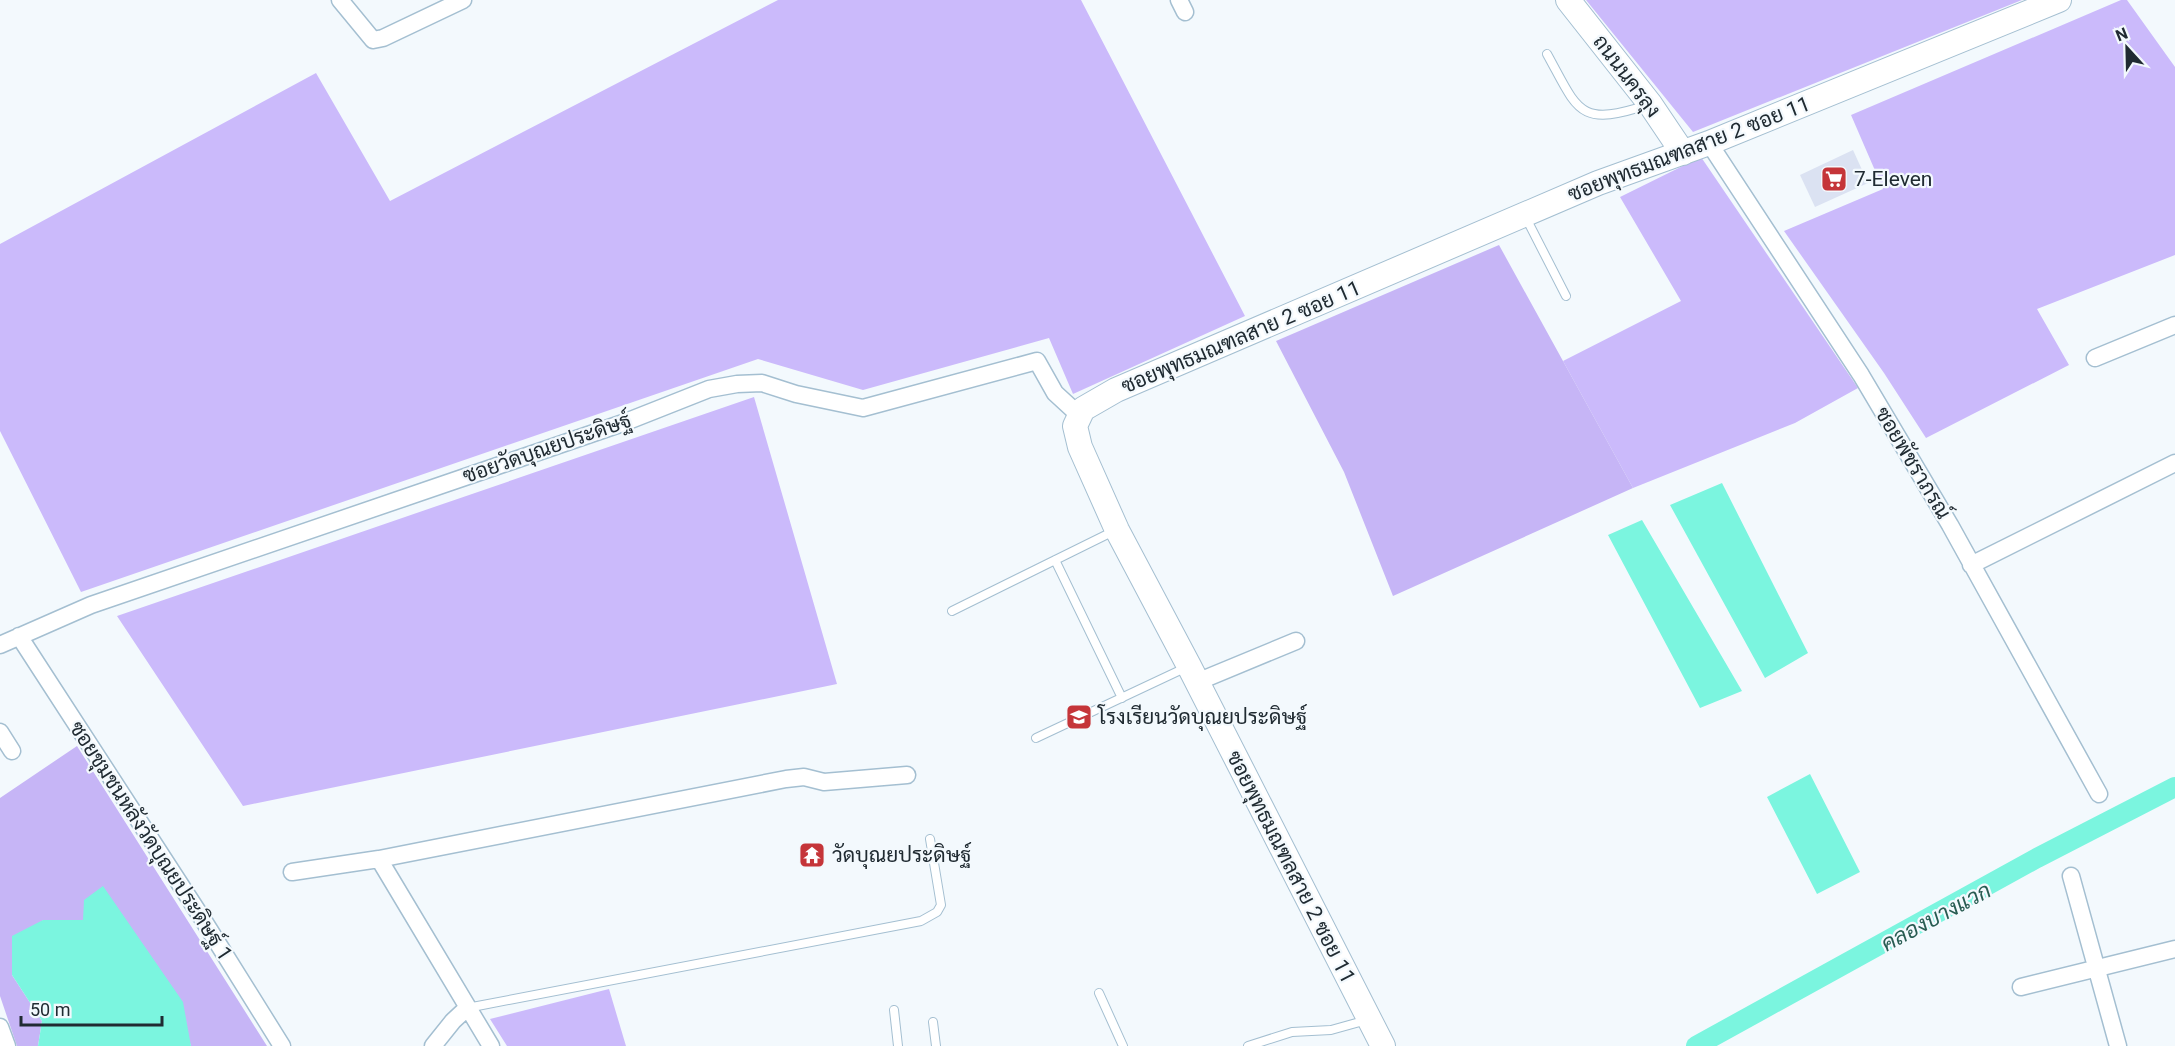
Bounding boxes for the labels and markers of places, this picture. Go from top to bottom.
supermarket icon: 7-Eleven [1819,164,1849,194]
place label: 7-Eleven [1854,167,1932,191]
school or university icon: โรงเรียนวัดบุณยประดิษฐ์ [1064,702,1094,732]
place label: โรงเรียนวัดบุณยประดิษฐ์ [1097,703,1307,731]
temple icon: วัดบุณยประดิษฐ์ [797,840,827,870]
place label: วัดบุณยประดิษฐ์ [832,841,971,869]

